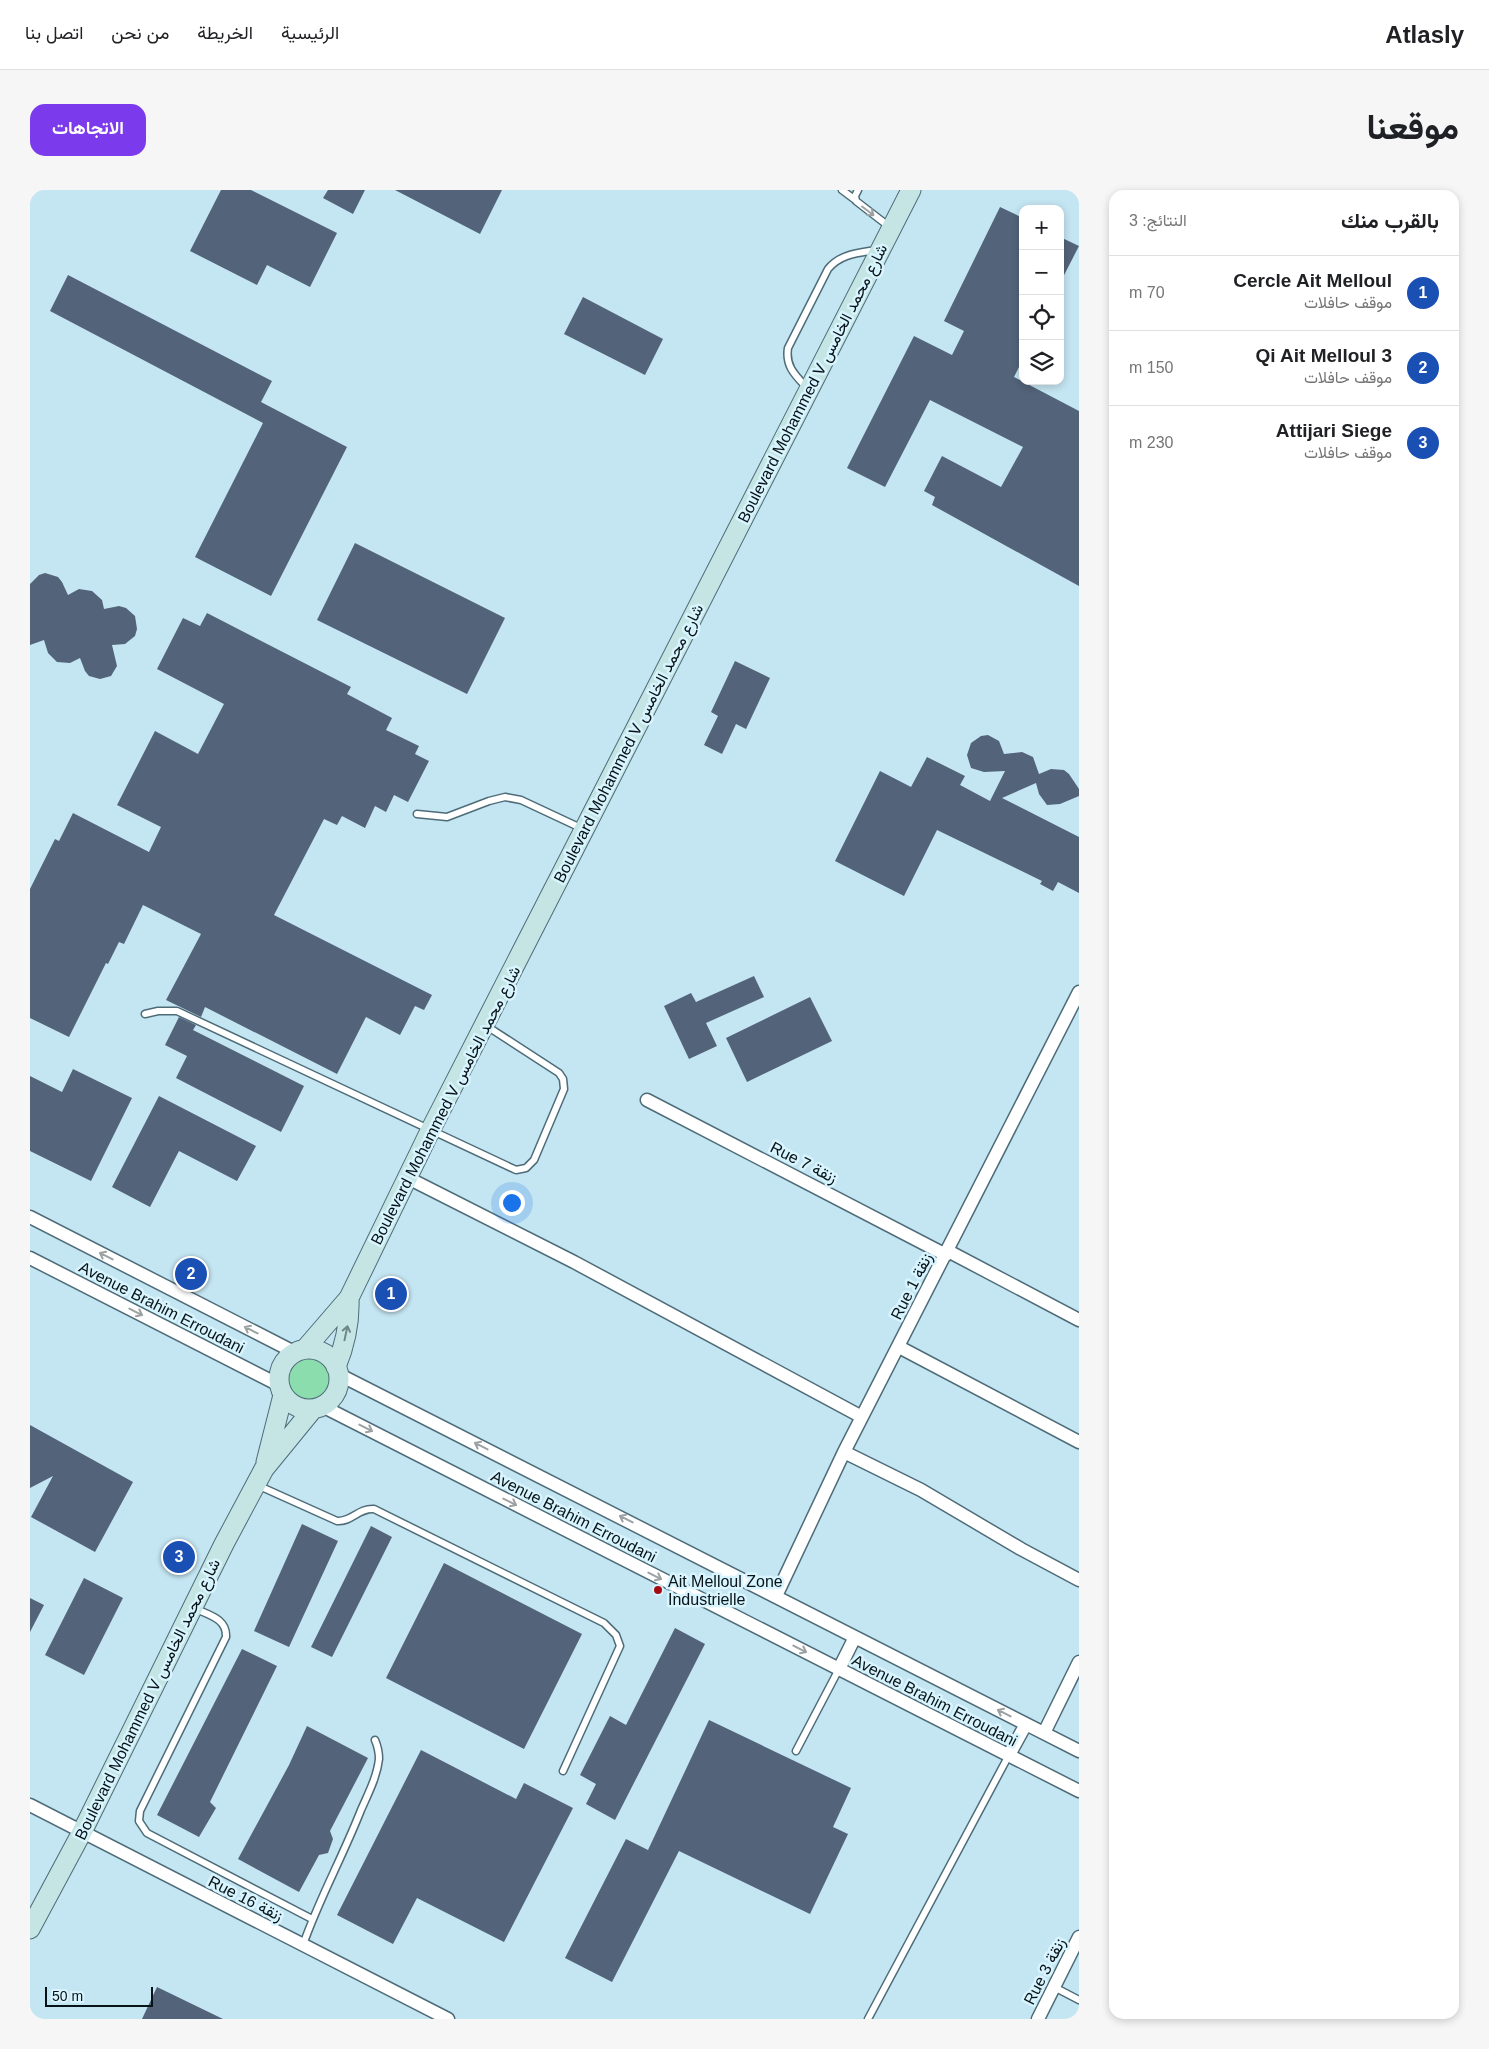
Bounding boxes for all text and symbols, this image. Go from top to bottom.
text: Atlasly [1385,21,1464,48]
text: اتصل بنا [25,23,83,43]
text: من نحن [111,23,169,43]
text: الخريطة [197,23,253,43]
text: الرئيسية [281,23,339,43]
button: الاتجاهات [30,104,146,156]
text: موقعنا [1366,107,1459,146]
map controls [1019,205,1064,385]
button: + [1019,205,1064,250]
one-way arrow [861,206,874,217]
text: بالقرب منك [1341,209,1439,232]
text: النتائج: 3 [1129,212,1187,229]
street label: Boulevard Mohammed V شارع محمد الخامس [734,241,893,527]
button: − [1019,250,1064,295]
text: Cercle Ait Melloul [1233,270,1392,291]
text: 70 m [1129,284,1165,301]
text: 1 [1419,284,1427,301]
text: موقف حافلات [1304,294,1392,311]
button: locate [1019,295,1064,340]
button: layers [1019,340,1064,385]
text: Qi Ait Melloul 3 [1255,345,1392,366]
text: 150 m [1129,359,1173,376]
text: 2 [1419,359,1427,376]
text: موقف حافلات [1304,369,1392,386]
text: Attijari Siege [1276,420,1392,441]
text: 230 m [1129,434,1173,451]
text: 3 [1419,434,1427,451]
text: موقف حافلات [1304,444,1392,461]
street label: Boulevard Mohammed V شارع محمد الخامس [550,601,709,887]
street label: Boulevard Mohammed V شارع محمد الخامس [367,963,526,1249]
street label: Rue 7 زنقة [767,1138,840,1188]
your location [499,1190,525,1216]
street label: Rue 1 زنقة [887,1250,937,1323]
one-way arrow [99,1251,114,1260]
pin: 2 [175,1255,207,1293]
street label: Avenue Brahim Erroudani [76,1258,247,1357]
pin: 1 [375,1275,407,1313]
one-way arrow [128,1308,143,1317]
one-way arrow [244,1325,259,1334]
one-way arrow [341,1326,351,1342]
one-way arrow [358,1423,373,1433]
one-way arrow [474,1441,489,1450]
street label: Avenue Brahim Erroudani [488,1467,659,1566]
one-way arrow [503,1497,518,1507]
one-way arrow [619,1514,634,1523]
pin: 3 [163,1538,195,1576]
street label: Boulevard Mohammed V شارع محمد الخامس [72,1556,226,1844]
one-way arrow [647,1572,662,1581]
place label: Ait Melloul Zone Industrielle [668,1573,783,1608]
marker: Ait Melloul Zone Industrielle [652,1584,664,1596]
one-way arrow [792,1645,807,1654]
street label: Avenue Brahim Erroudani [849,1651,1020,1750]
one-way arrow [997,1708,1012,1717]
street label: Rue 16 زنقة [205,1872,286,1926]
street label: Rue 3 زنقة [1020,1935,1070,2008]
scale bar [45,1984,152,2007]
text: 50 m [52,1988,83,2004]

